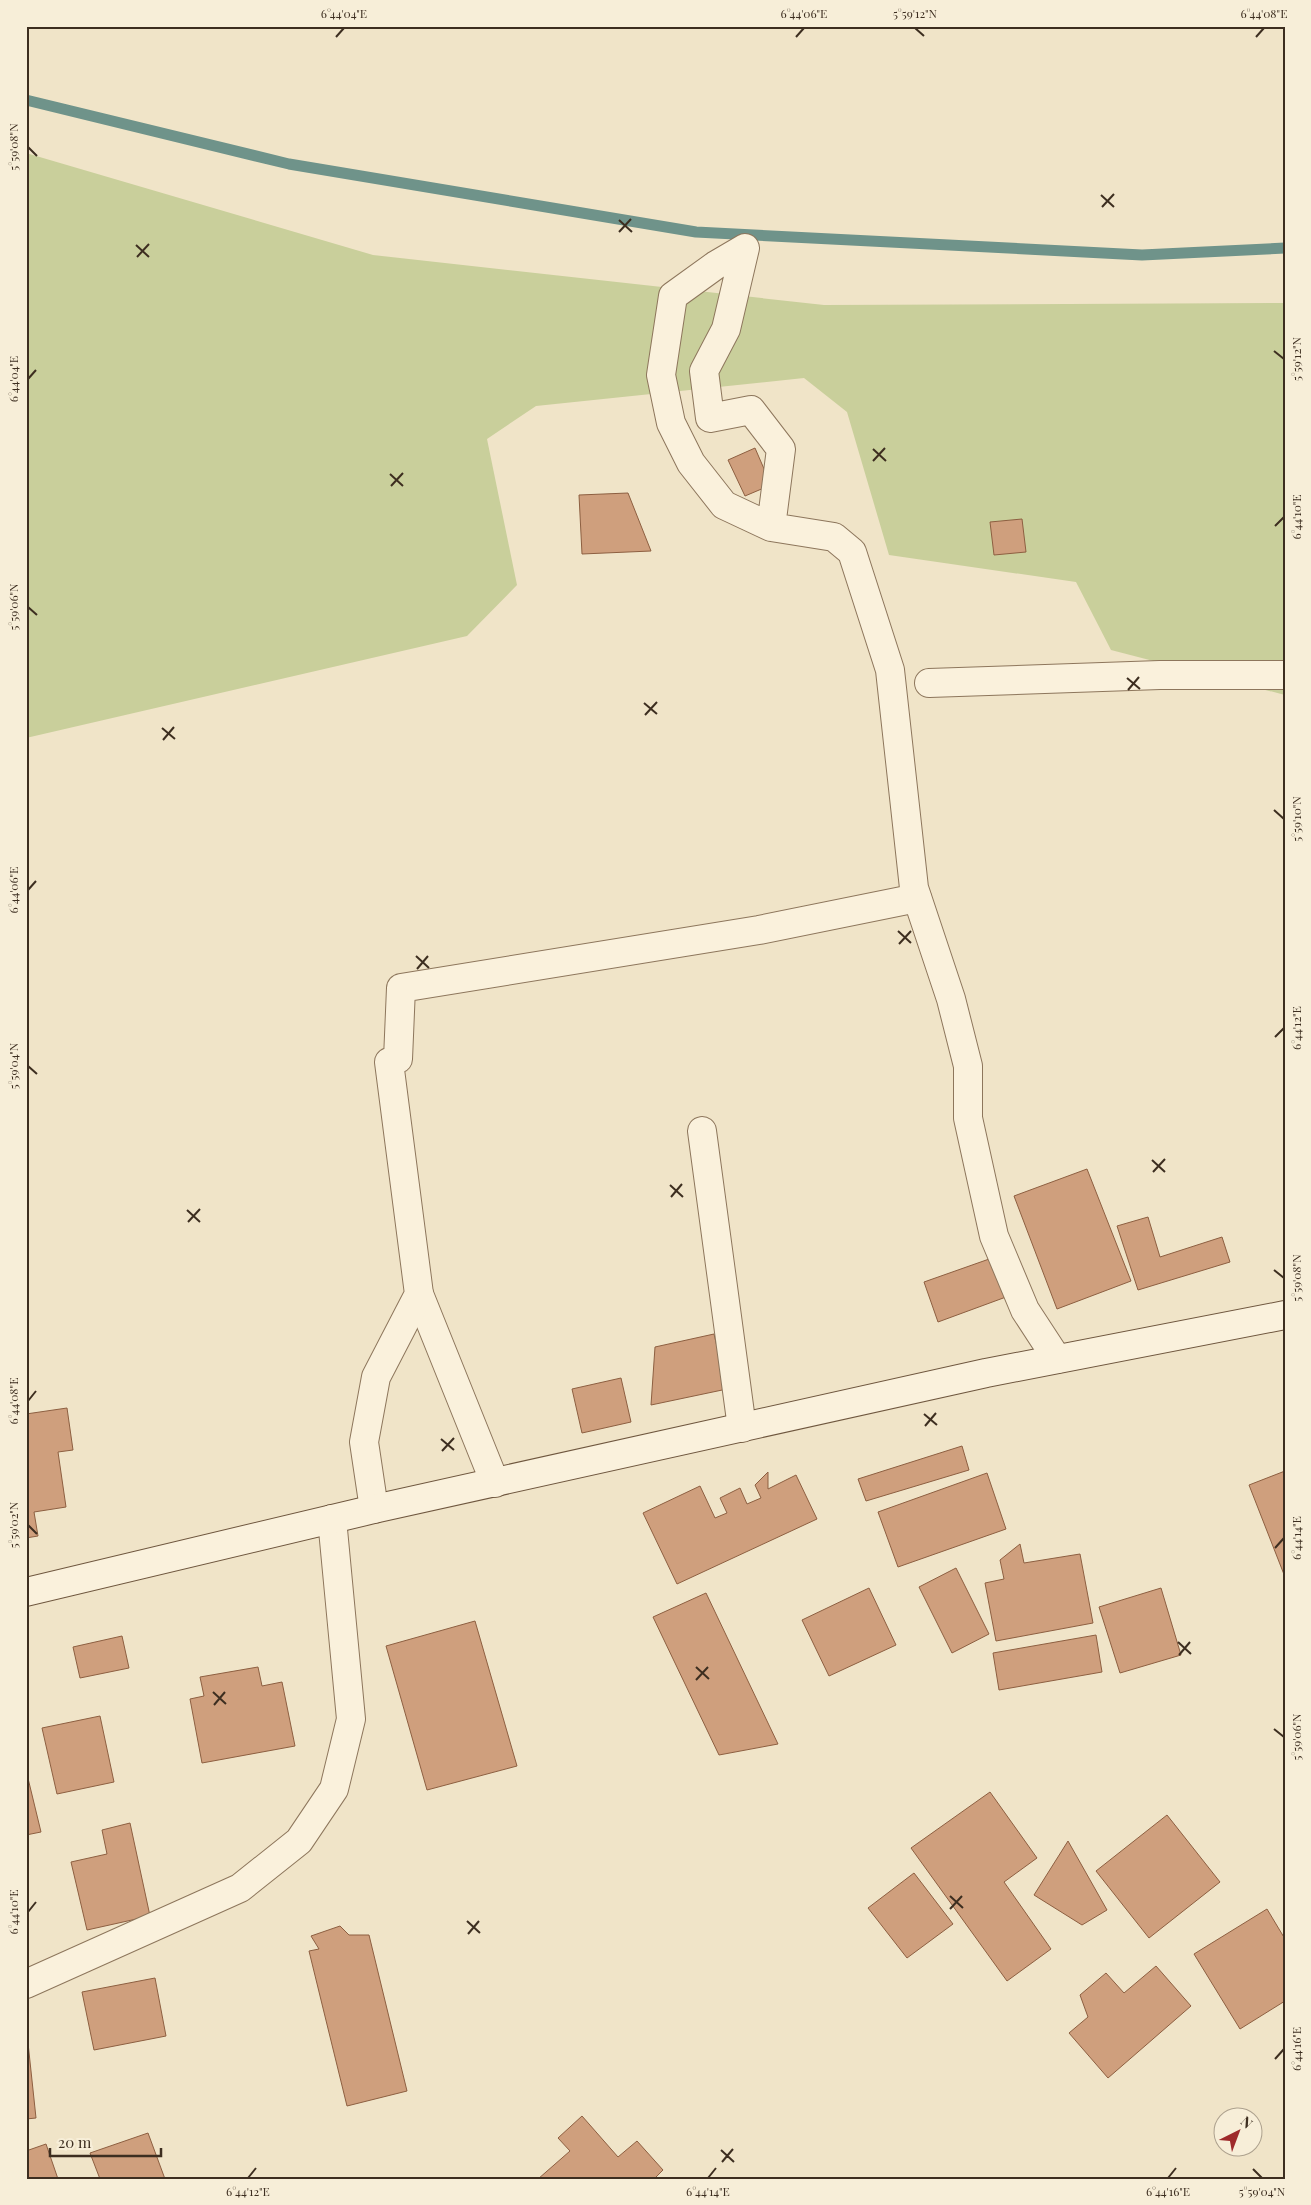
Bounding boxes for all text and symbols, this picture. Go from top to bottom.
text: 6°44'04"E [321,5,367,21]
text: 6°44'06"E [781,5,827,21]
text: 5°59'12"N [893,5,938,21]
text: 6°44'08"E [1241,5,1287,21]
text: 5°59'08"N [5,123,21,171]
text: 5°59'12"N [1288,336,1304,381]
text: 6°44'04"E [5,356,21,402]
text: 6°44'10"E [1288,494,1304,540]
text: 5°59'06"N [5,583,21,631]
text: 5°59'10"N [1288,796,1304,842]
text: 6°44'06"E [5,867,21,913]
text: 6°44'12"E [1288,1006,1304,1050]
text: 5°59'04"N [5,1042,21,1089]
text: 5°59'08"N [1288,1254,1304,1302]
text: 6°44'08"E [5,1378,21,1424]
text: 5°59'02"N [5,1501,21,1548]
text: 6°44'14"E [1288,1516,1304,1560]
text: 5°59'06"N [1288,1713,1304,1761]
text: 6°44'10"E [5,1889,21,1935]
text: 6°44'16"E [1288,2027,1304,2071]
north arrow [1214,2108,1264,2158]
text: N [1237,2112,1257,2132]
scale bar [50,2125,161,2157]
text: 20 m [58,2132,92,2152]
text: 6°44'12"E [226,2183,270,2199]
text: 6°44'14"E [686,2183,730,2199]
text: 6°44'16"E [1146,2183,1190,2199]
text: 5°59'04"N [1239,2183,1286,2199]

